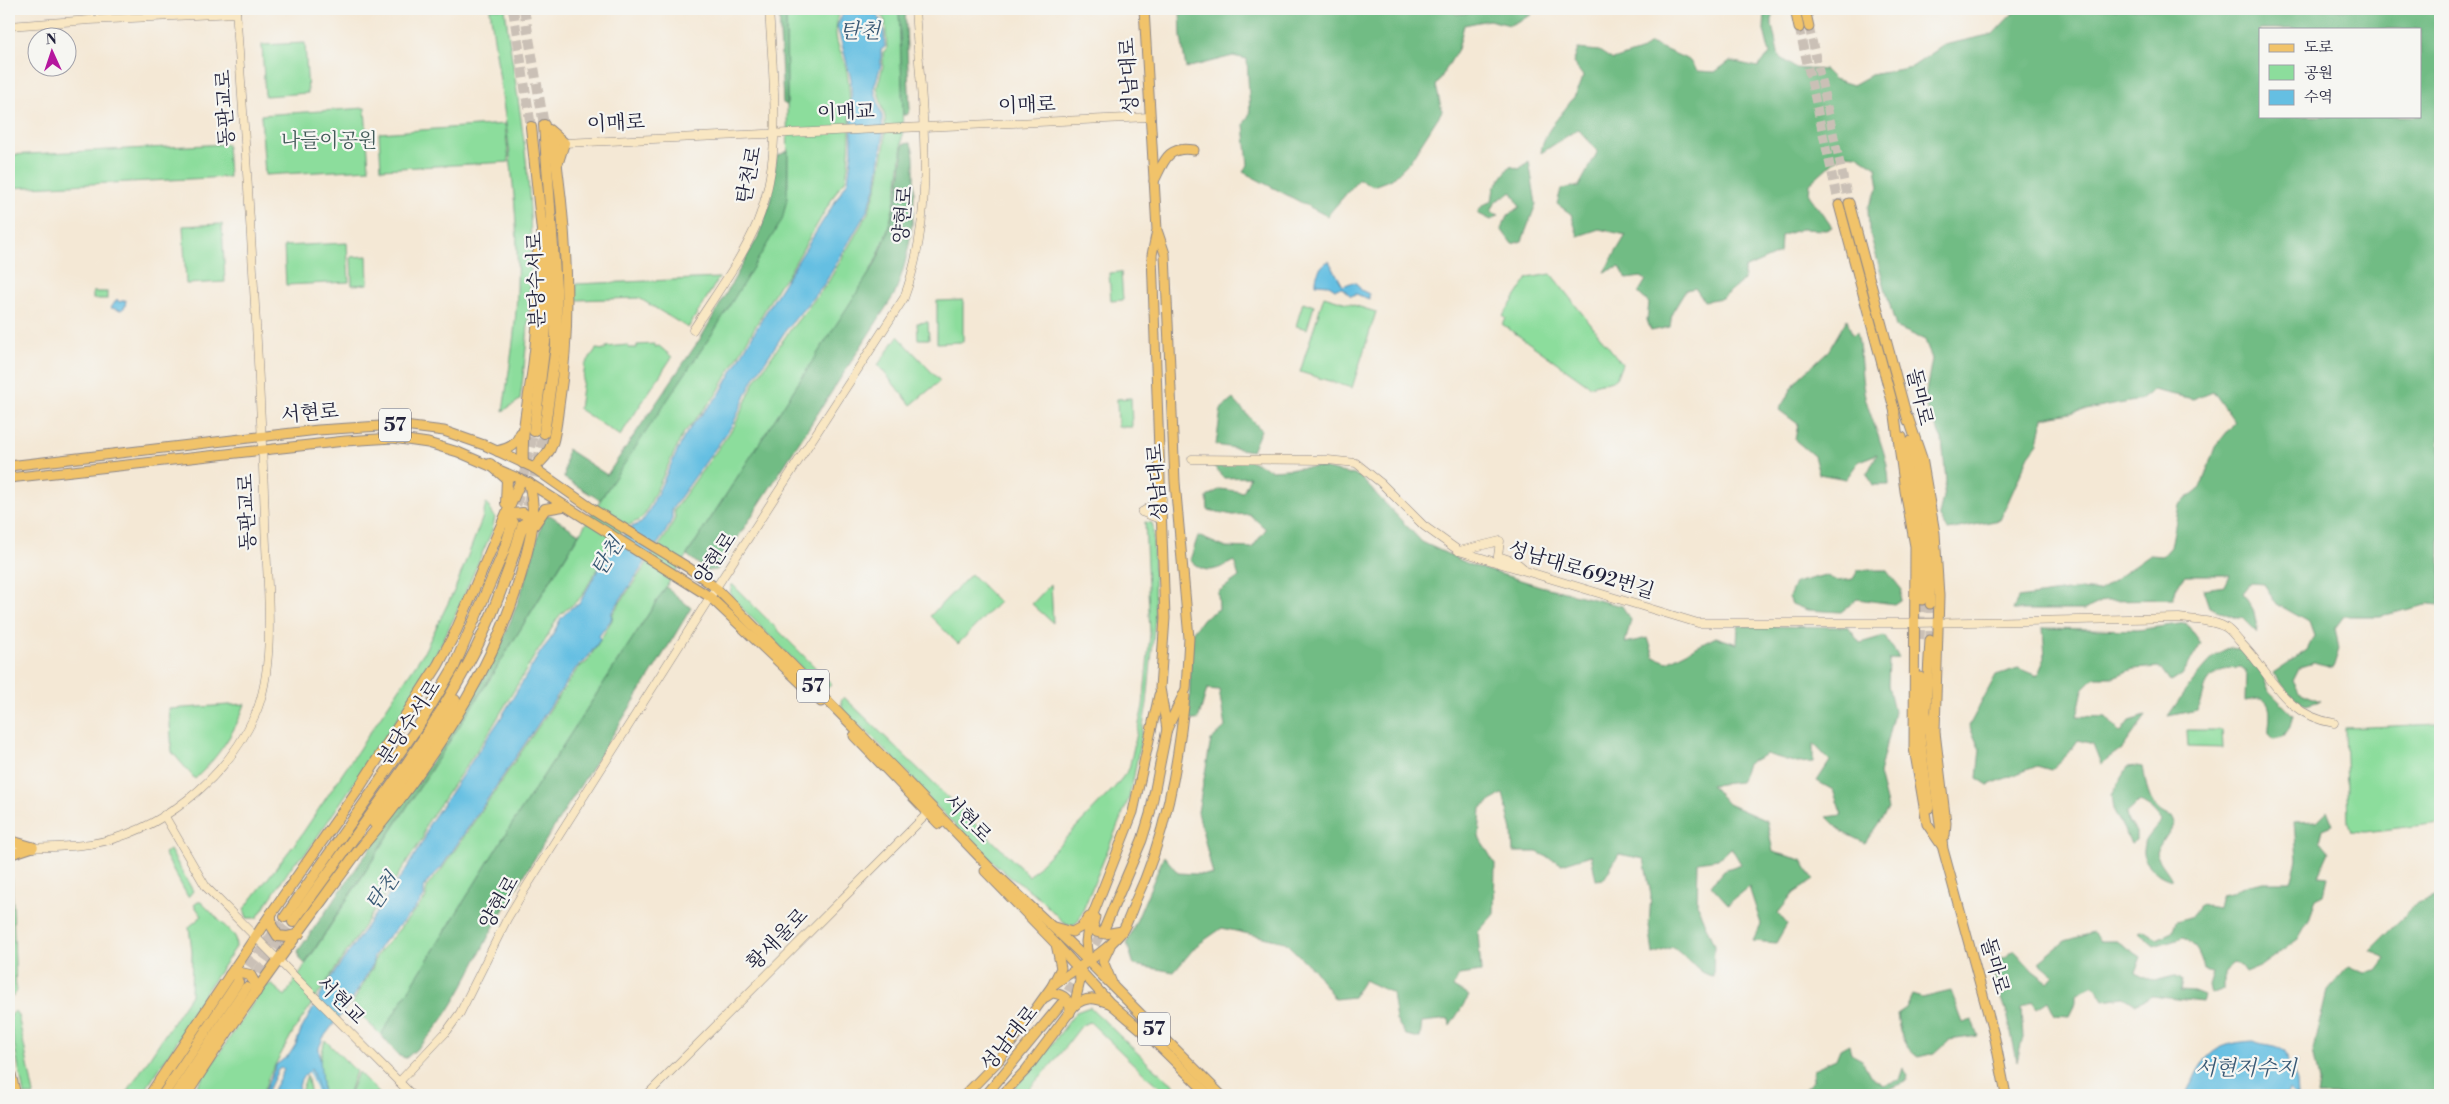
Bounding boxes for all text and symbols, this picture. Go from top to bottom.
water label: 탄천 [840,19,882,45]
north arrow [28,28,78,78]
legend [2259,28,2422,118]
text: N [45,31,57,49]
street label: 성남대로 [1115,37,1145,115]
text: 도로 [2304,38,2333,57]
text: 공원 [2304,64,2333,83]
street label: 동판교로 [211,69,241,147]
text: 수역 [2304,88,2333,107]
street label: 이매로 [998,92,1056,120]
street label: 이매교 [817,99,876,127]
street label: 이매로 [586,110,646,138]
park label: 나들이공원 [281,129,377,154]
street label: 탄천로 [732,144,768,206]
street label: 양현로 [889,185,919,245]
street label: 분당수서로 [523,231,551,329]
street label: 돌마로 [1900,366,1938,428]
street label: 서현로 [280,399,340,429]
road number: 57 [379,408,411,442]
street label: 성남대로 [1143,443,1173,521]
street label: 동판교로 [234,473,262,551]
street label: 양현로 [689,528,743,590]
water label: 탄천 [586,531,631,581]
street label: 성남대로692번길 [1505,537,1657,605]
road number: 57 [797,669,829,702]
street label: 분당수서로 [373,676,447,770]
street label: 서현로 [938,789,996,849]
water label: 탄천 [361,867,406,916]
street label: 양현로 [475,872,525,934]
street label: 황새울로 [742,904,814,976]
street label: 돌마로 [1974,935,2014,997]
street label: 서현교 [311,972,370,1031]
street label: 성남대로 [976,1001,1044,1077]
road number: 57 [1138,1012,1170,1046]
water label: 서현저수지 [2195,1056,2298,1082]

